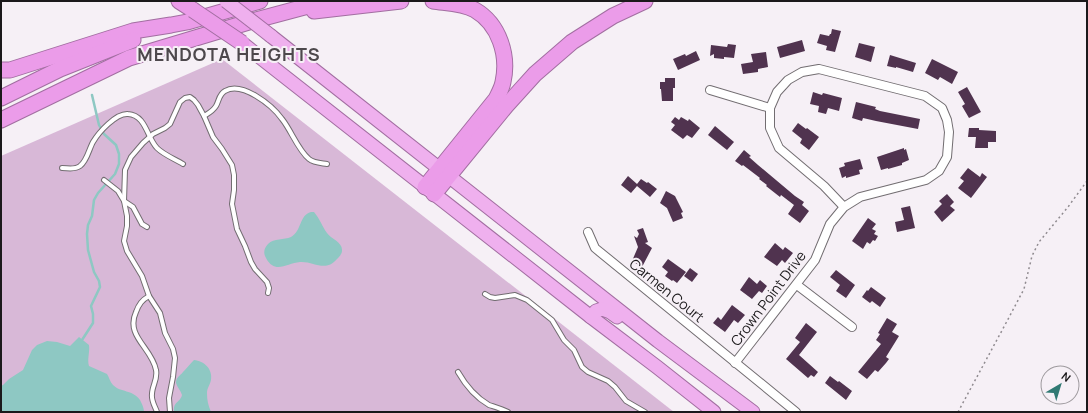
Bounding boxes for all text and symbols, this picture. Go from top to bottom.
district label: MENDOTA HEIGHTS [137,42,321,66]
street label: Crown Point Drive [726,247,810,349]
street label: Carmen Court [626,254,709,326]
north arrow [1040,365,1080,405]
text: N [1059,368,1074,385]

